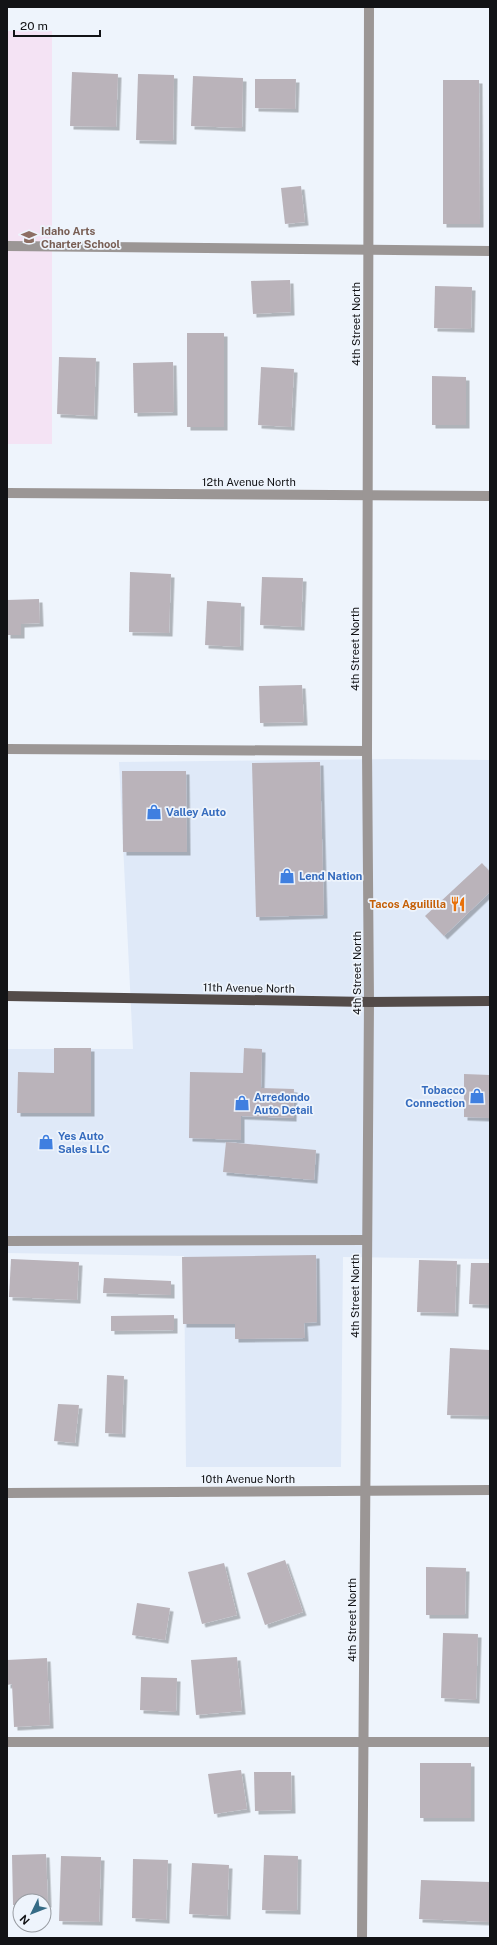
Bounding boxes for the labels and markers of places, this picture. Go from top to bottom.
place label: Idaho Arts Charter School [41,225,121,250]
school or university icon: Idaho Arts Charter School [20,228,38,246]
shop icon: Valley Auto [145,803,163,821]
place label: Valley Auto [166,806,226,818]
shop icon: Lend Nation [278,867,296,885]
place label: Lend Nation [299,870,362,882]
restaurant icon: Tacos Aguililla [449,895,467,913]
place label: Tacos Aguililla [369,898,446,910]
place label: Tobacco Connection [405,1084,465,1109]
shop icon: Tobacco Connection [468,1087,486,1105]
place label: Arredondo Auto Detail [254,1091,313,1116]
shop icon: Arredondo Auto Detail [233,1094,251,1112]
place label: Yes Auto Sales LLC [58,1130,110,1155]
shop icon: Yes Auto Sales LLC [37,1133,55,1151]

